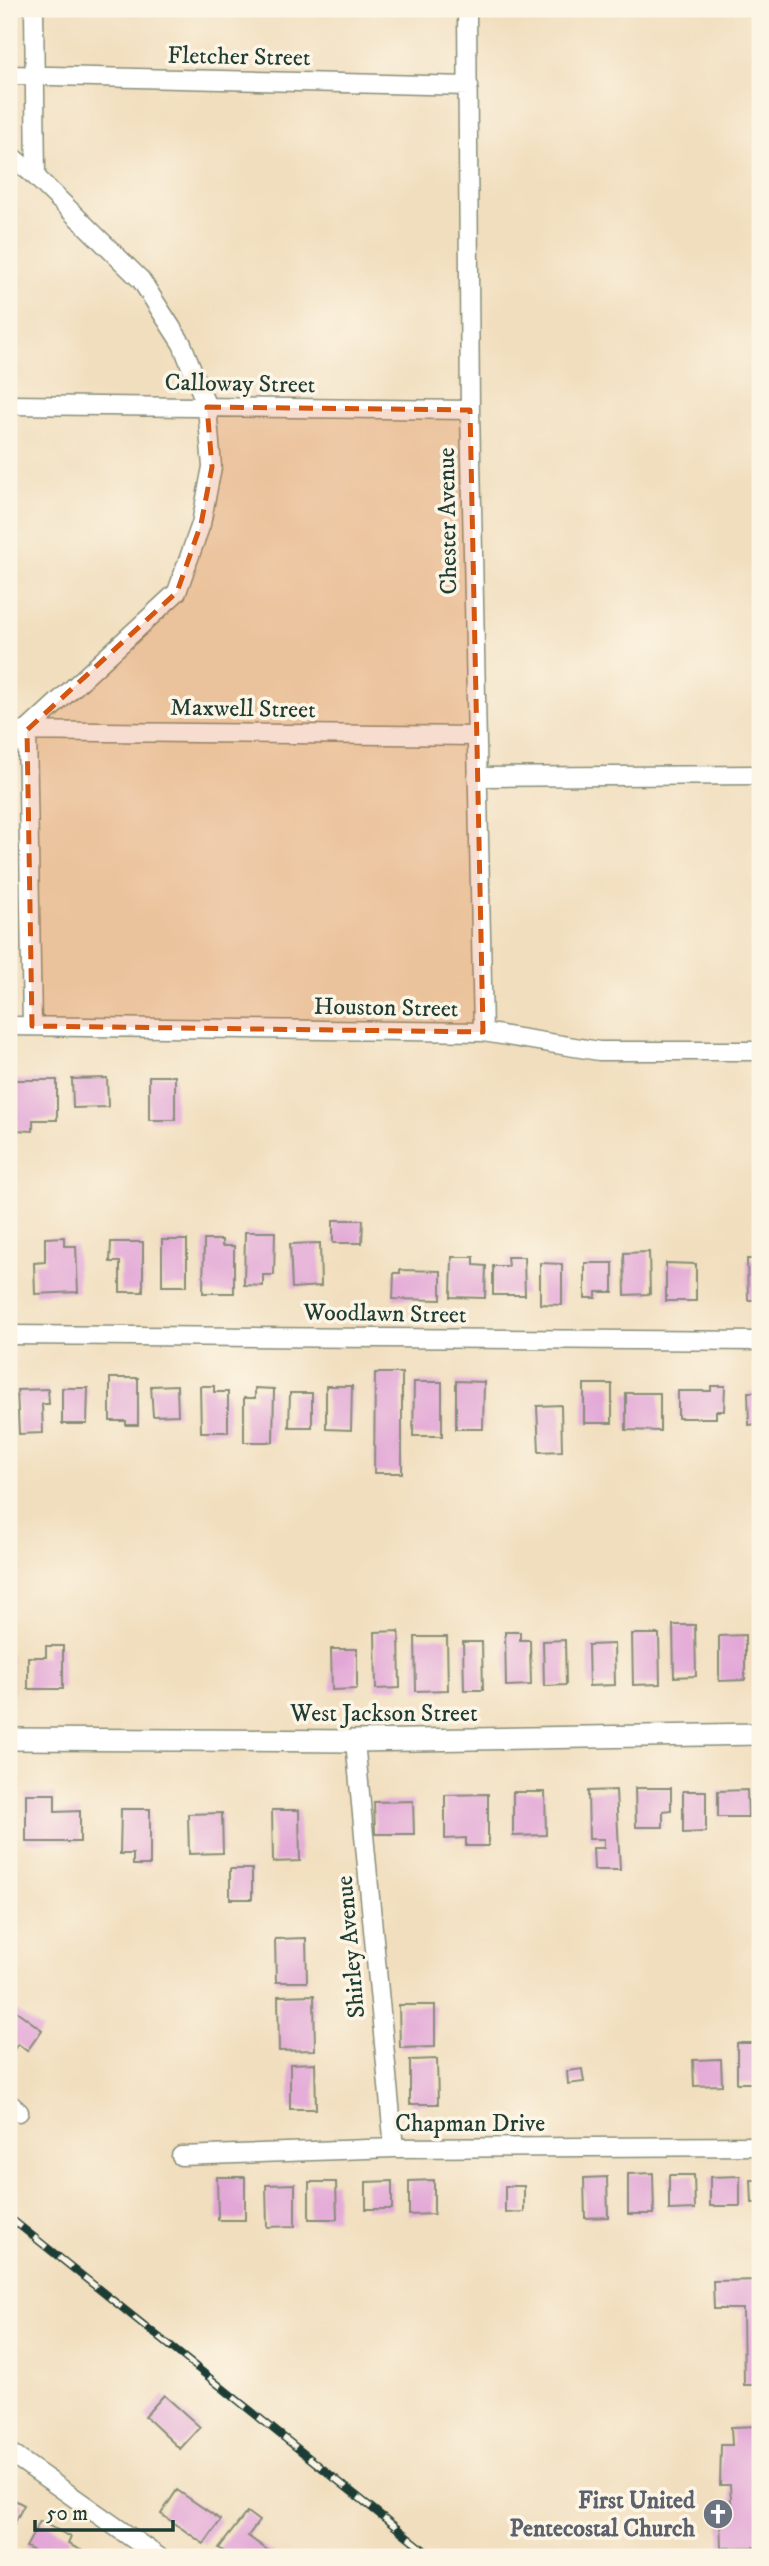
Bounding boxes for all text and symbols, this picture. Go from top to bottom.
street label: Fletcher Street [167,41,311,73]
street label: Calloway Street [164,368,316,400]
street label: Chester Avenue [432,447,464,595]
street label: Maxwell Street [170,693,316,725]
street label: Houston Street [313,992,459,1024]
street label: Woodlawn Street [302,1298,467,1330]
street label: West Jackson Street [289,1699,478,1729]
street label: Shirley Avenue [330,1874,372,2019]
street label: Chapman Drive [395,2109,545,2139]
place label: First United Pentecostal Church [509,2486,696,2544]
scale bar [35,2489,173,2533]
church icon: First United Pentecostal Church [701,2497,735,2531]
text: 50 m [46,2501,88,2527]

